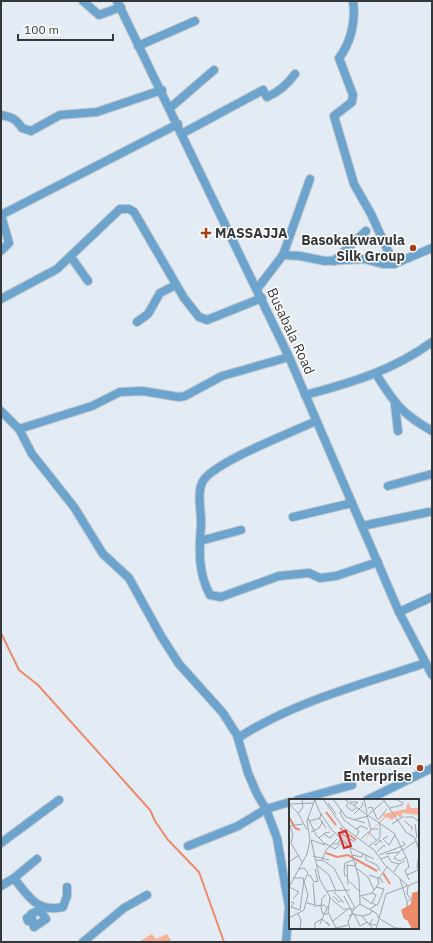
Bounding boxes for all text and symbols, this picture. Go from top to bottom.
scale bar [18,16,113,42]
text: 100 m [24,22,59,37]
place label: MASSAJJA [215,224,288,242]
marker: MASSAJJA [200,227,212,239]
place label: Basokakwavula Silk Group [301,231,405,265]
marker: Basokakwavula Silk Group [408,243,418,253]
street label: Busabala Road [263,285,319,377]
place label: Musaazi Enterprise [343,751,412,785]
marker: Musaazi Enterprise [415,763,425,773]
inset map [289,799,419,929]

